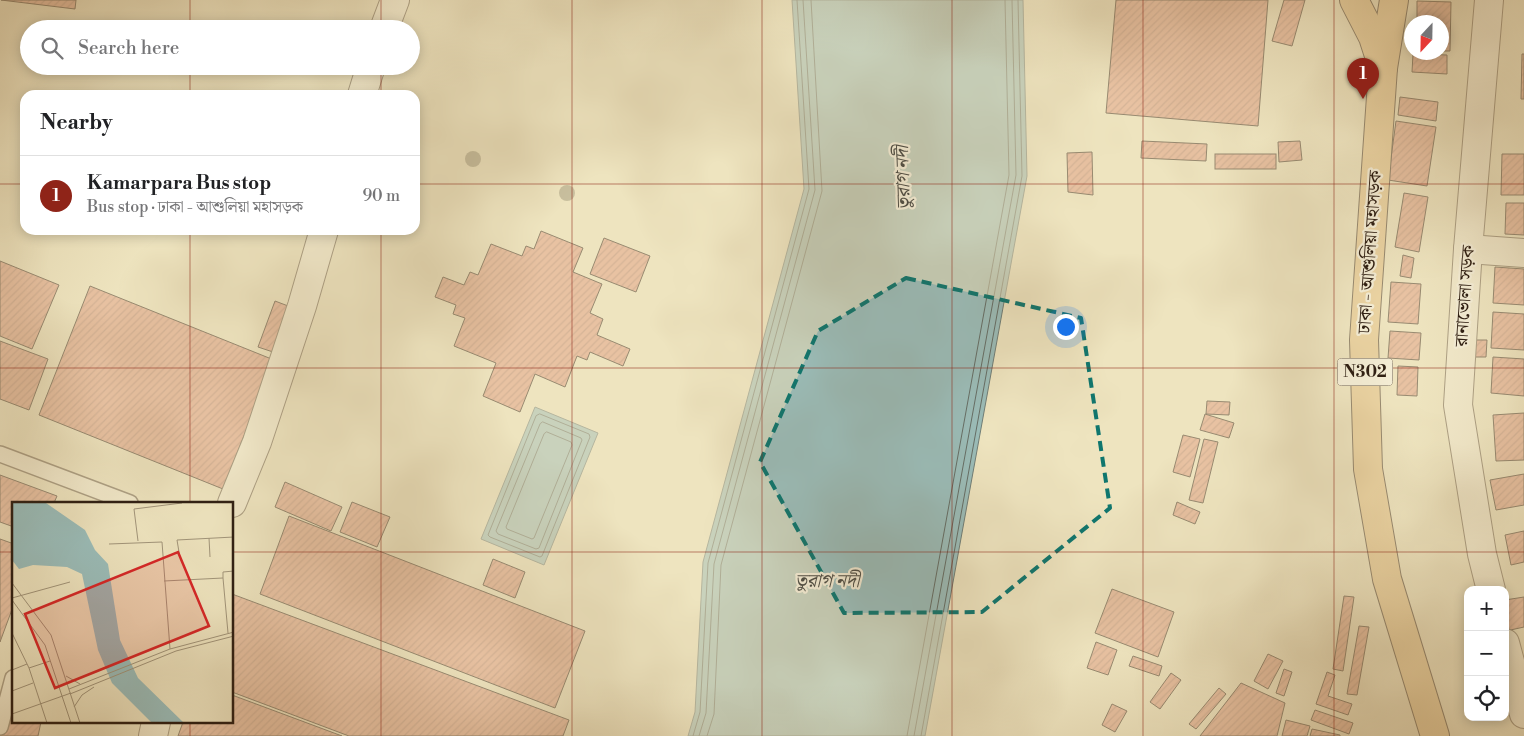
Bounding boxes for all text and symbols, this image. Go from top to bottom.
north arrow [1404,15,1449,60]
search box [20,20,420,75]
icon: search [38,34,66,62]
text: Search here [78,36,179,60]
pin: 1 [1347,58,1379,99]
text: Nearby [40,110,113,136]
water label: তুরাগ নদী [890,143,916,211]
street label: ঢাকা - আশুলিয়া মহাসড়ক [1353,168,1387,335]
text: Kamarpara Bus stop [87,171,271,195]
text: 1 [52,186,60,206]
text: 90 m [362,186,400,206]
text: Bus stop · ঢাকা - আশুলিয়া মহাসড়ক [87,197,303,217]
street label: রানাভোলা সড়ক [1450,243,1480,348]
your location [1053,314,1079,340]
road number: N302 [1338,358,1392,386]
inset map [12,502,234,724]
water label: তুরাগ নদী [795,569,861,593]
map controls [1464,586,1509,721]
button: + [1464,586,1509,631]
button: − [1464,631,1509,676]
button: locate [1464,676,1509,721]

